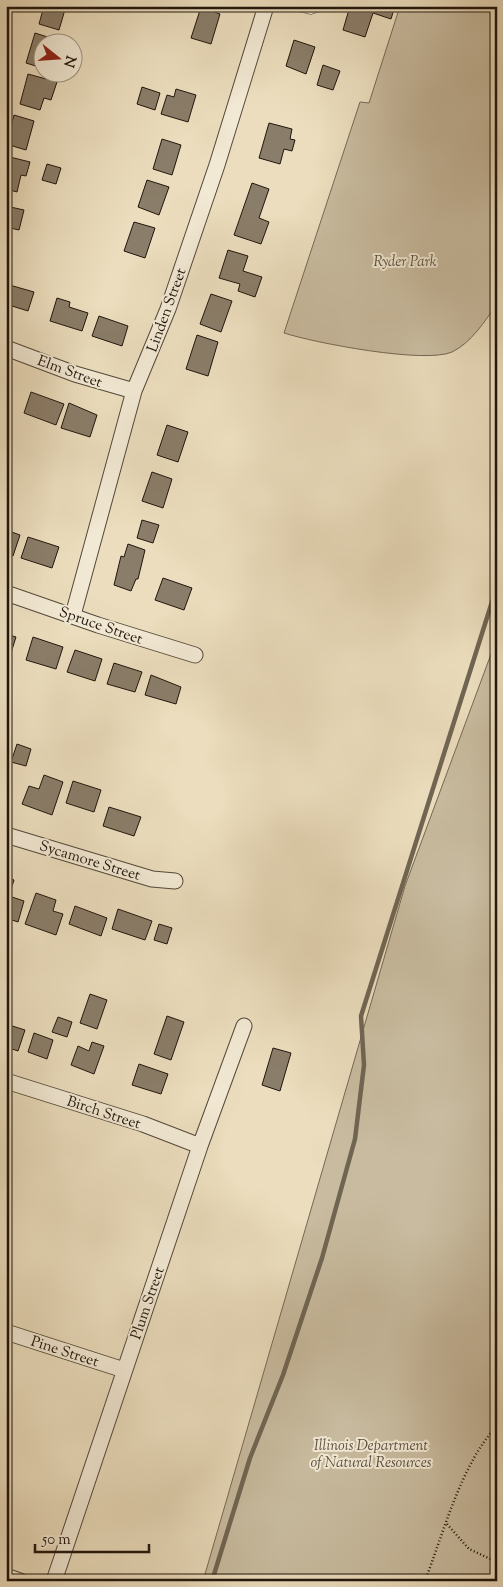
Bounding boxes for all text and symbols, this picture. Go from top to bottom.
north arrow [32,32,82,82]
text: N [57,53,80,69]
park label: Ryder Park [374,252,437,273]
street label: Linden Street [142,266,192,356]
street label: Elm Street [34,351,105,394]
street label: Spruce Street [56,602,145,651]
street label: Sycamore Street [36,836,143,887]
street label: Birch Street [64,1092,143,1135]
street label: Plum Street [126,1264,171,1343]
street label: Pine Street [28,1332,101,1373]
park label: Illinois Department of Natural Resources [310,1436,432,1474]
scale bar [35,1522,149,1554]
text: 50 m [41,1530,71,1551]

